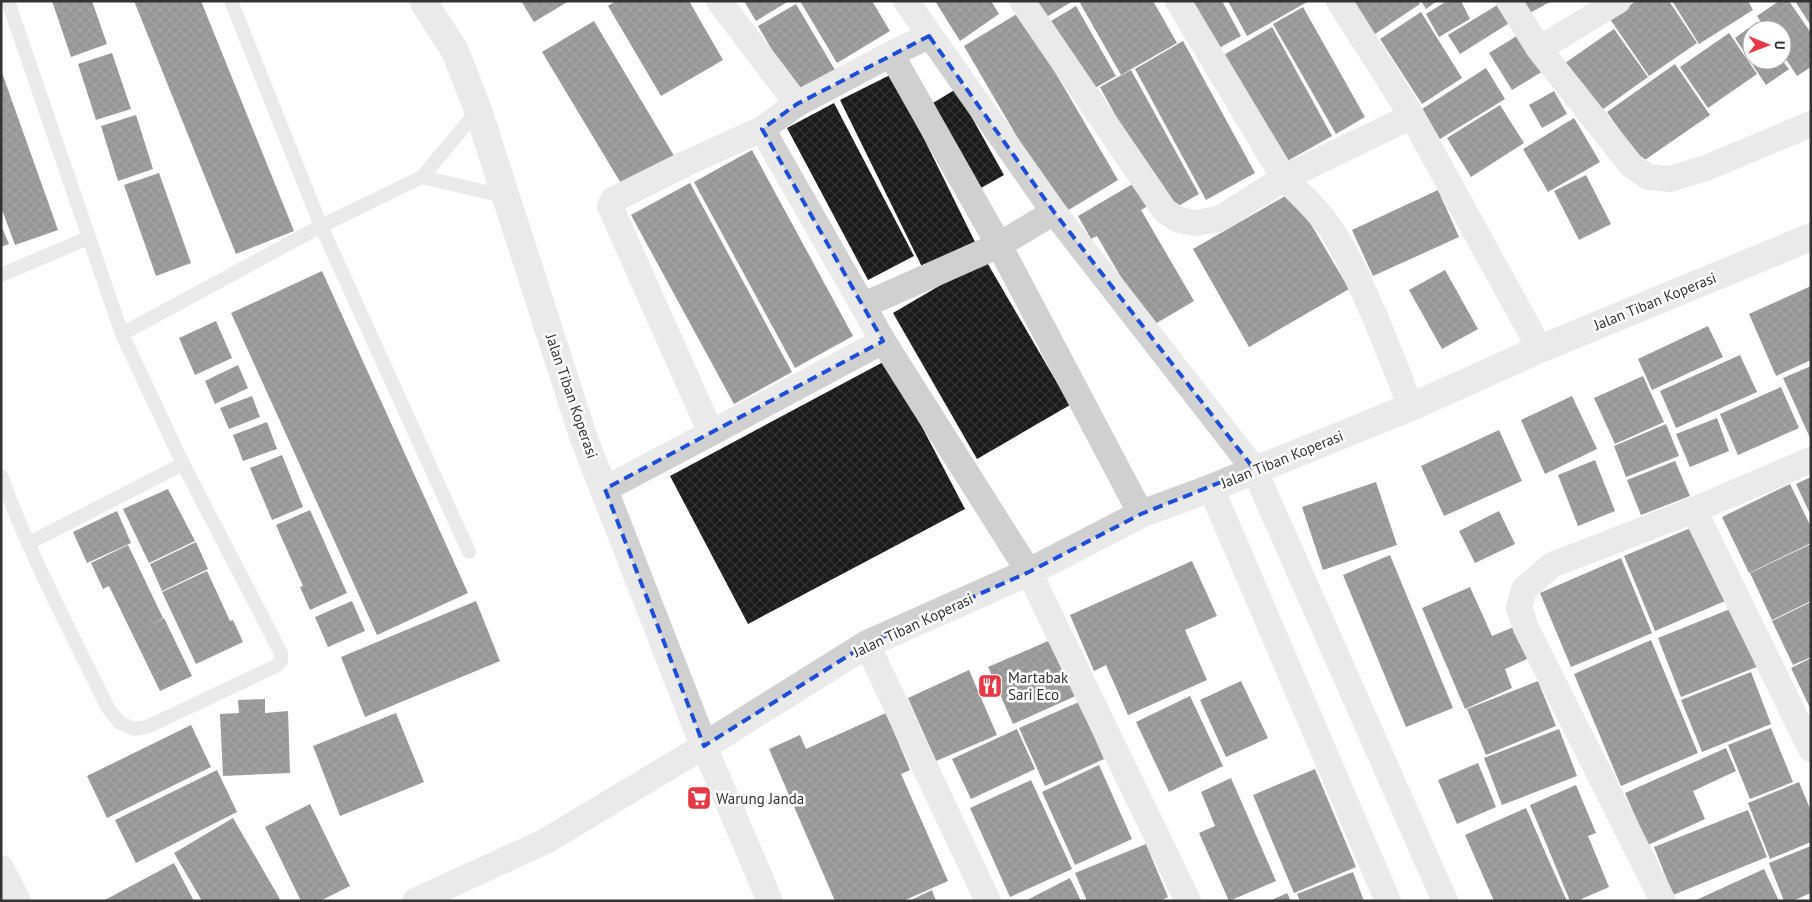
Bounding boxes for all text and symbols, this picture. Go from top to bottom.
north arrow [1742,20,1792,70]
text: U [1771,41,1789,50]
street label: Jalan Tiban Koperasi [1590,268,1719,335]
street label: Jalan Tiban Koperasi [541,330,602,461]
street label: Jalan Tiban Koperasi [1217,426,1346,493]
street label: Jalan Tiban Koperasi [849,589,976,662]
place label: Martabak Sari Eco [1008,668,1069,704]
restaurant icon: Martabak Sari Eco [977,673,1003,699]
supermarket icon: Warung Janda [686,785,712,811]
place label: Warung Janda [716,789,804,808]

